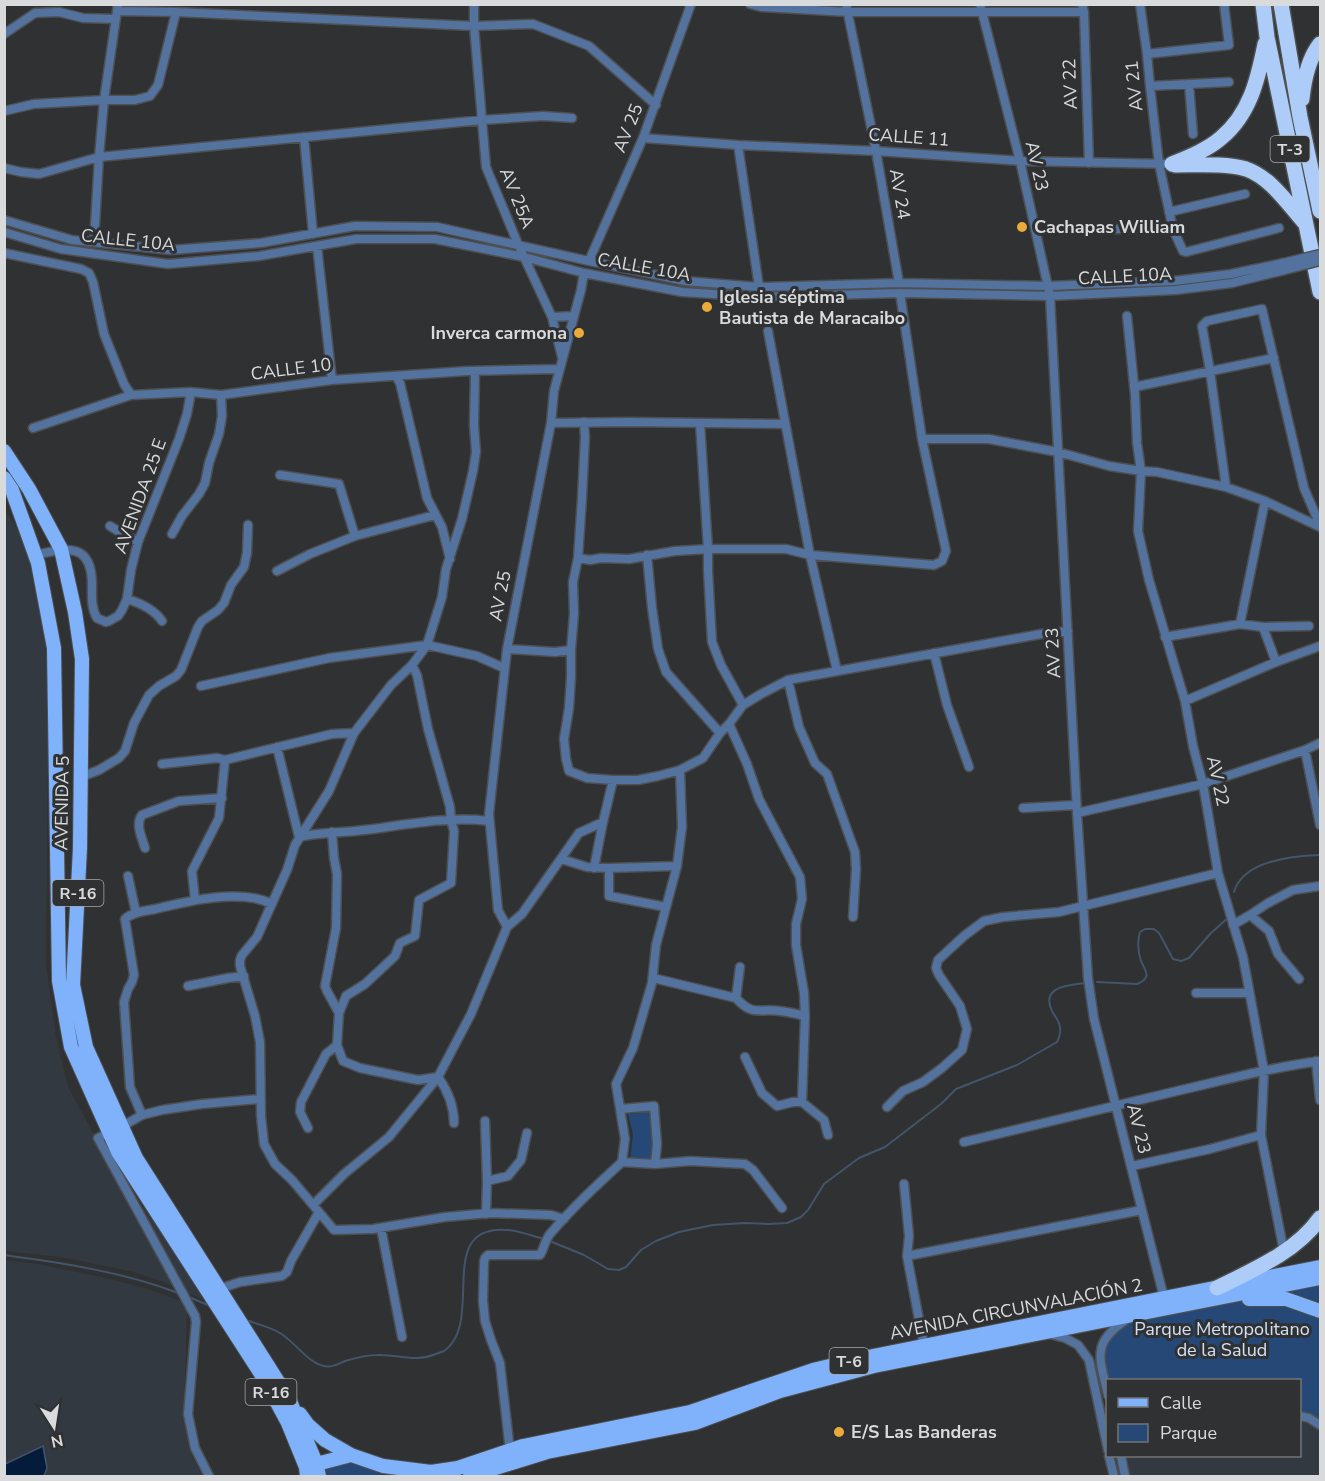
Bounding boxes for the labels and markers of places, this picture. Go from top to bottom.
place label: Cachapas William [1034,215,1185,239]
marker: Cachapas William [1015,220,1029,234]
place label: Iglesia séptima Bautista de Maracaibo [719,285,905,330]
marker: Iglesia séptima Bautista de Maracaibo [700,300,714,314]
place label: Inverca carmona [431,321,567,345]
marker: Inverca carmona [572,326,586,340]
place label: E/S Las Banderas [851,1420,997,1444]
marker: E/S Las Banderas [832,1425,846,1439]

